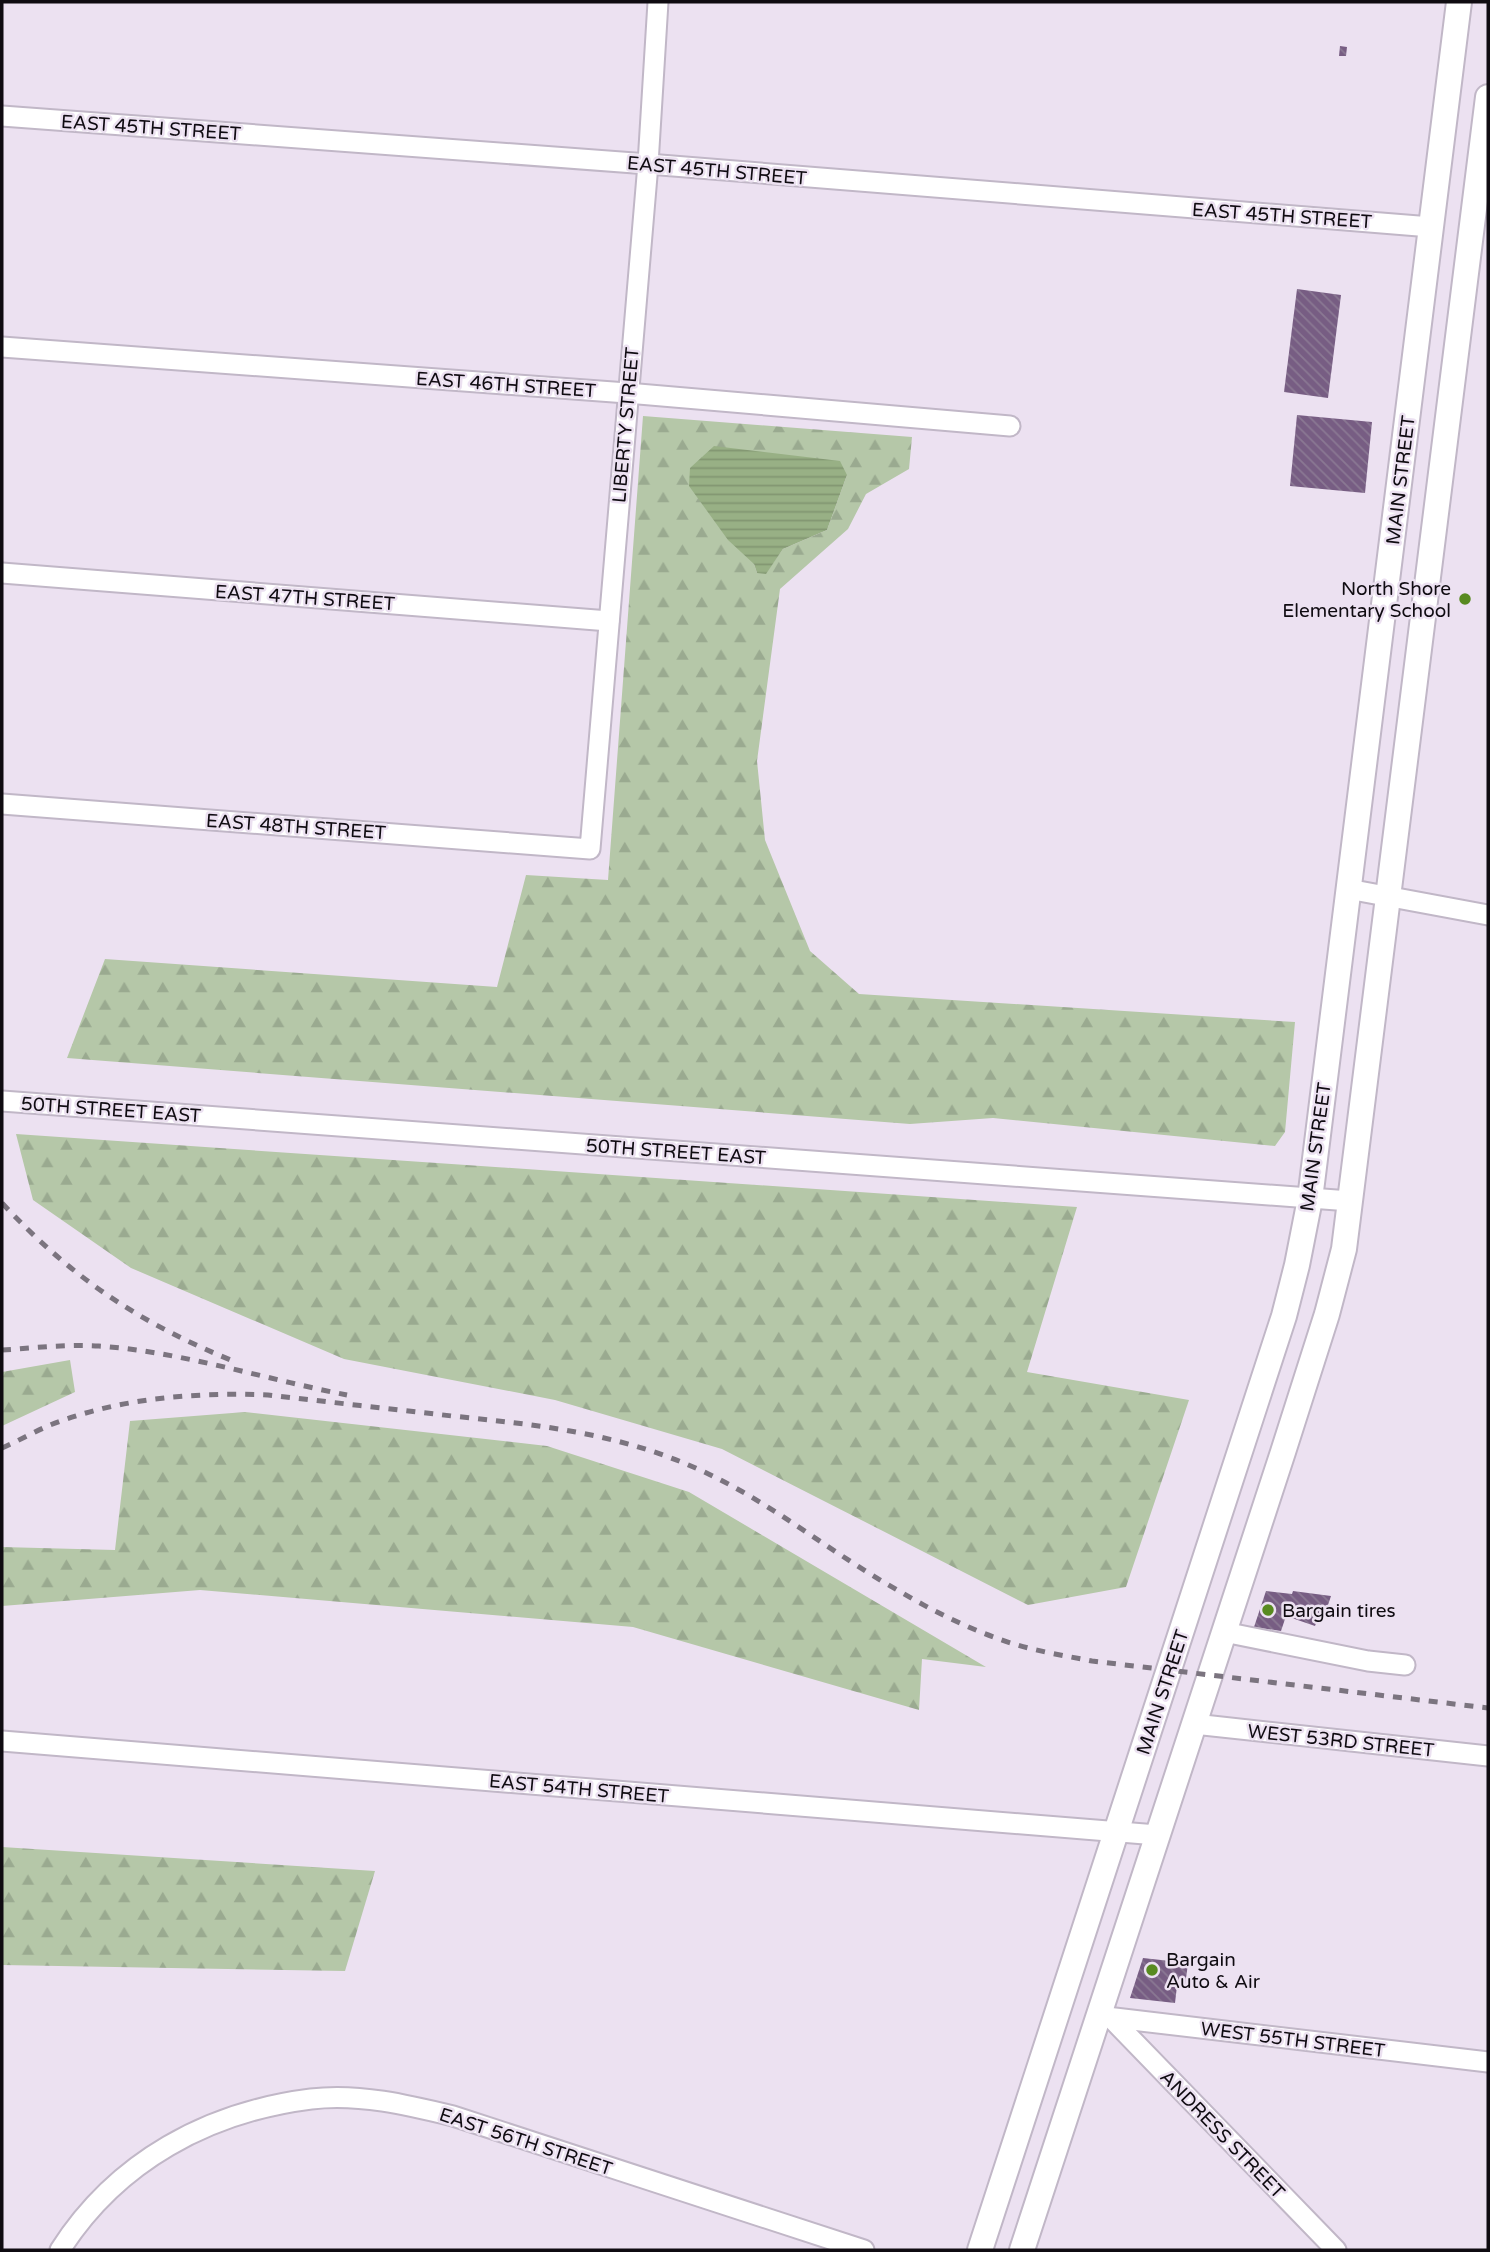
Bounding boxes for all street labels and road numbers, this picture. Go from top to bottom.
street label: EAST 45TH STREET [60,111,242,145]
street label: EAST 45TH STREET [626,152,808,190]
street label: EAST 45TH STREET [1191,199,1373,233]
street label: LIBERTY STREET [608,346,644,504]
street label: EAST 46TH STREET [415,368,597,402]
street label: MAIN STREET [1382,414,1420,546]
street label: EAST 47TH STREET [214,581,396,615]
street label: EAST 48TH STREET [205,810,387,844]
street label: MAIN STREET [1296,1081,1336,1213]
street label: 50TH STREET EAST [20,1093,202,1127]
street label: 50TH STREET EAST [585,1135,767,1169]
street label: MAIN STREET [1132,1627,1194,1758]
street label: WEST 53RD STREET [1247,1720,1436,1762]
street label: EAST 54TH STREET [488,1770,670,1808]
street label: WEST 55TH STREET [1199,2018,1387,2062]
street label: ANDRESS STREET [1155,2066,1289,2204]
street label: EAST 56TH STREET [436,2104,615,2180]

